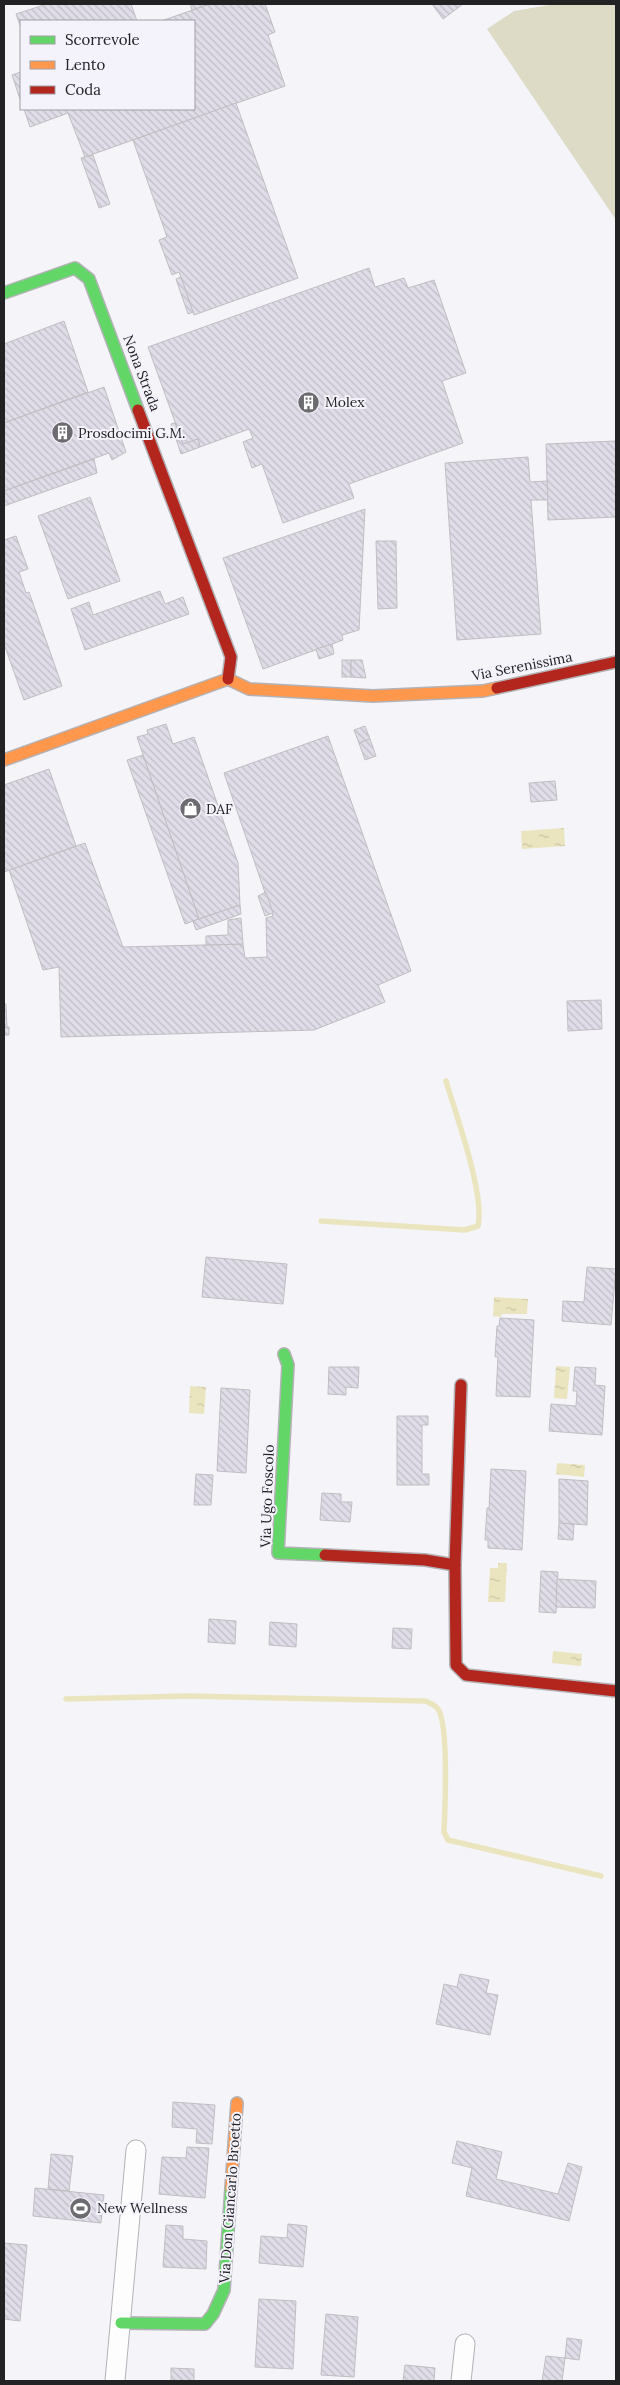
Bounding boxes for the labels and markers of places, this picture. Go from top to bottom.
building icon: Molex [297,390,321,414]
place label: Molex [325,393,365,411]
building icon: Prosdocimi G.M. [50,421,74,445]
place label: Prosdocimi G.M. [78,424,185,442]
shop icon: DAF [178,797,202,821]
place label: DAF [206,800,233,818]
sports icon: New Wellness [69,2196,93,2220]
place label: New Wellness [97,2199,188,2217]

